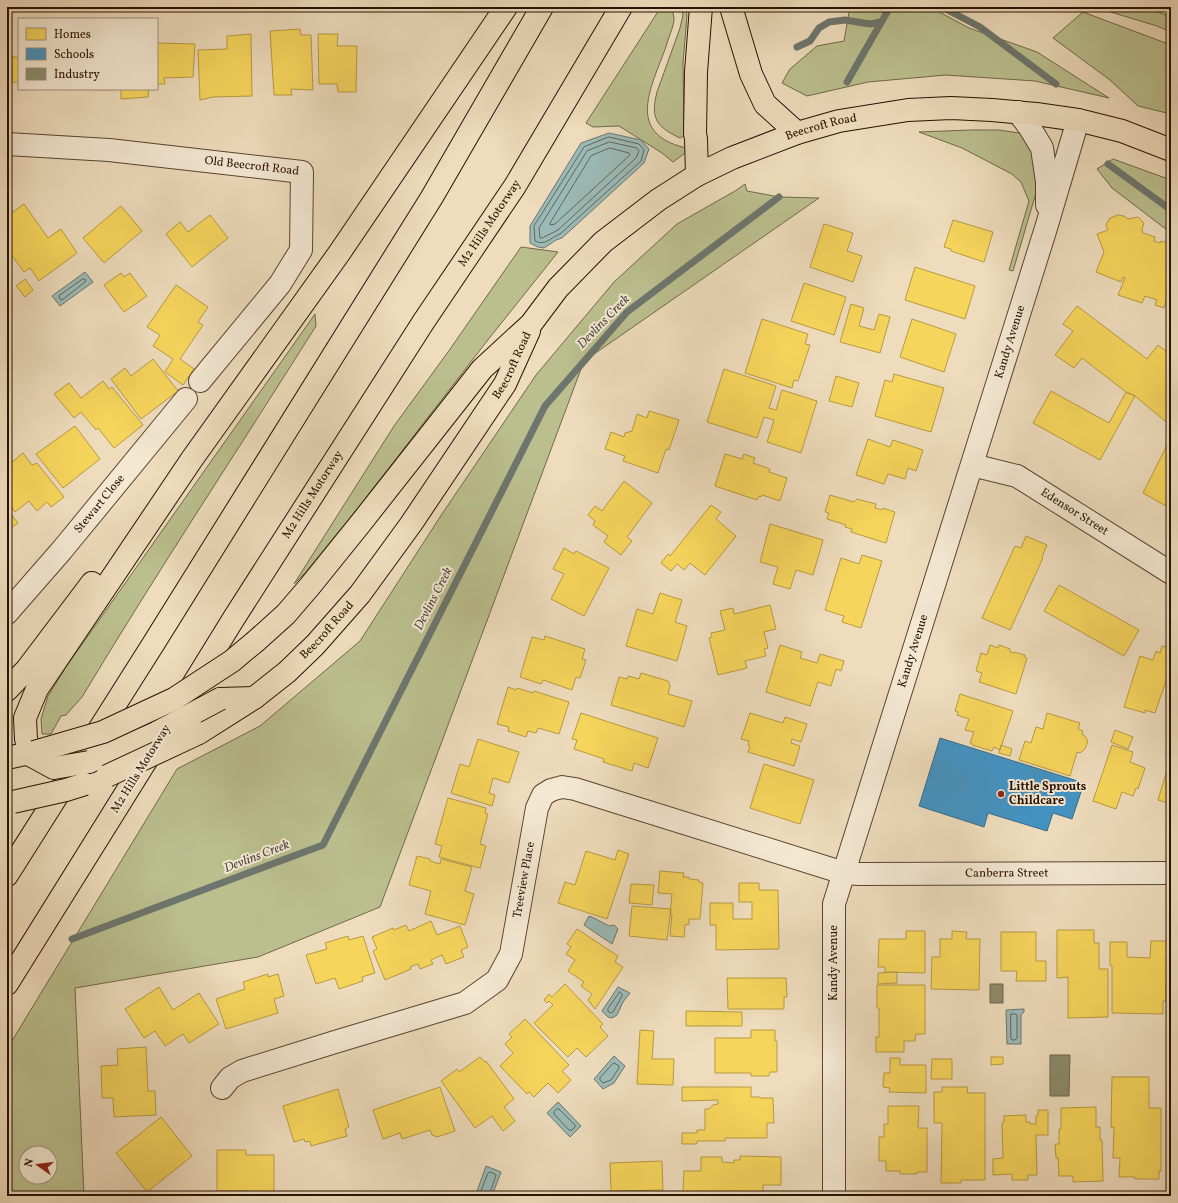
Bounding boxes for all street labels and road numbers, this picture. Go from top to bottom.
street label: Beecroft Road [783,110,858,145]
street label: Old Beecroft Road [204,153,300,180]
street label: M2 Hills Motorway [455,177,525,270]
street label: Kandy Avenue [991,303,1029,381]
street label: Beecroft Road [489,329,536,403]
street label: M2 Hills Motorway [279,447,347,542]
street label: Stewart Close [71,471,129,537]
street label: Edensor Street [1037,485,1111,539]
street label: Beecroft Road [297,598,358,663]
street label: Kandy Avenue [894,612,932,690]
street label: M2 Hills Motorway [107,721,175,816]
street label: Treeview Place [510,840,539,919]
street label: Canberra Street [965,865,1048,882]
street label: Kandy Avenue [826,925,842,1001]

